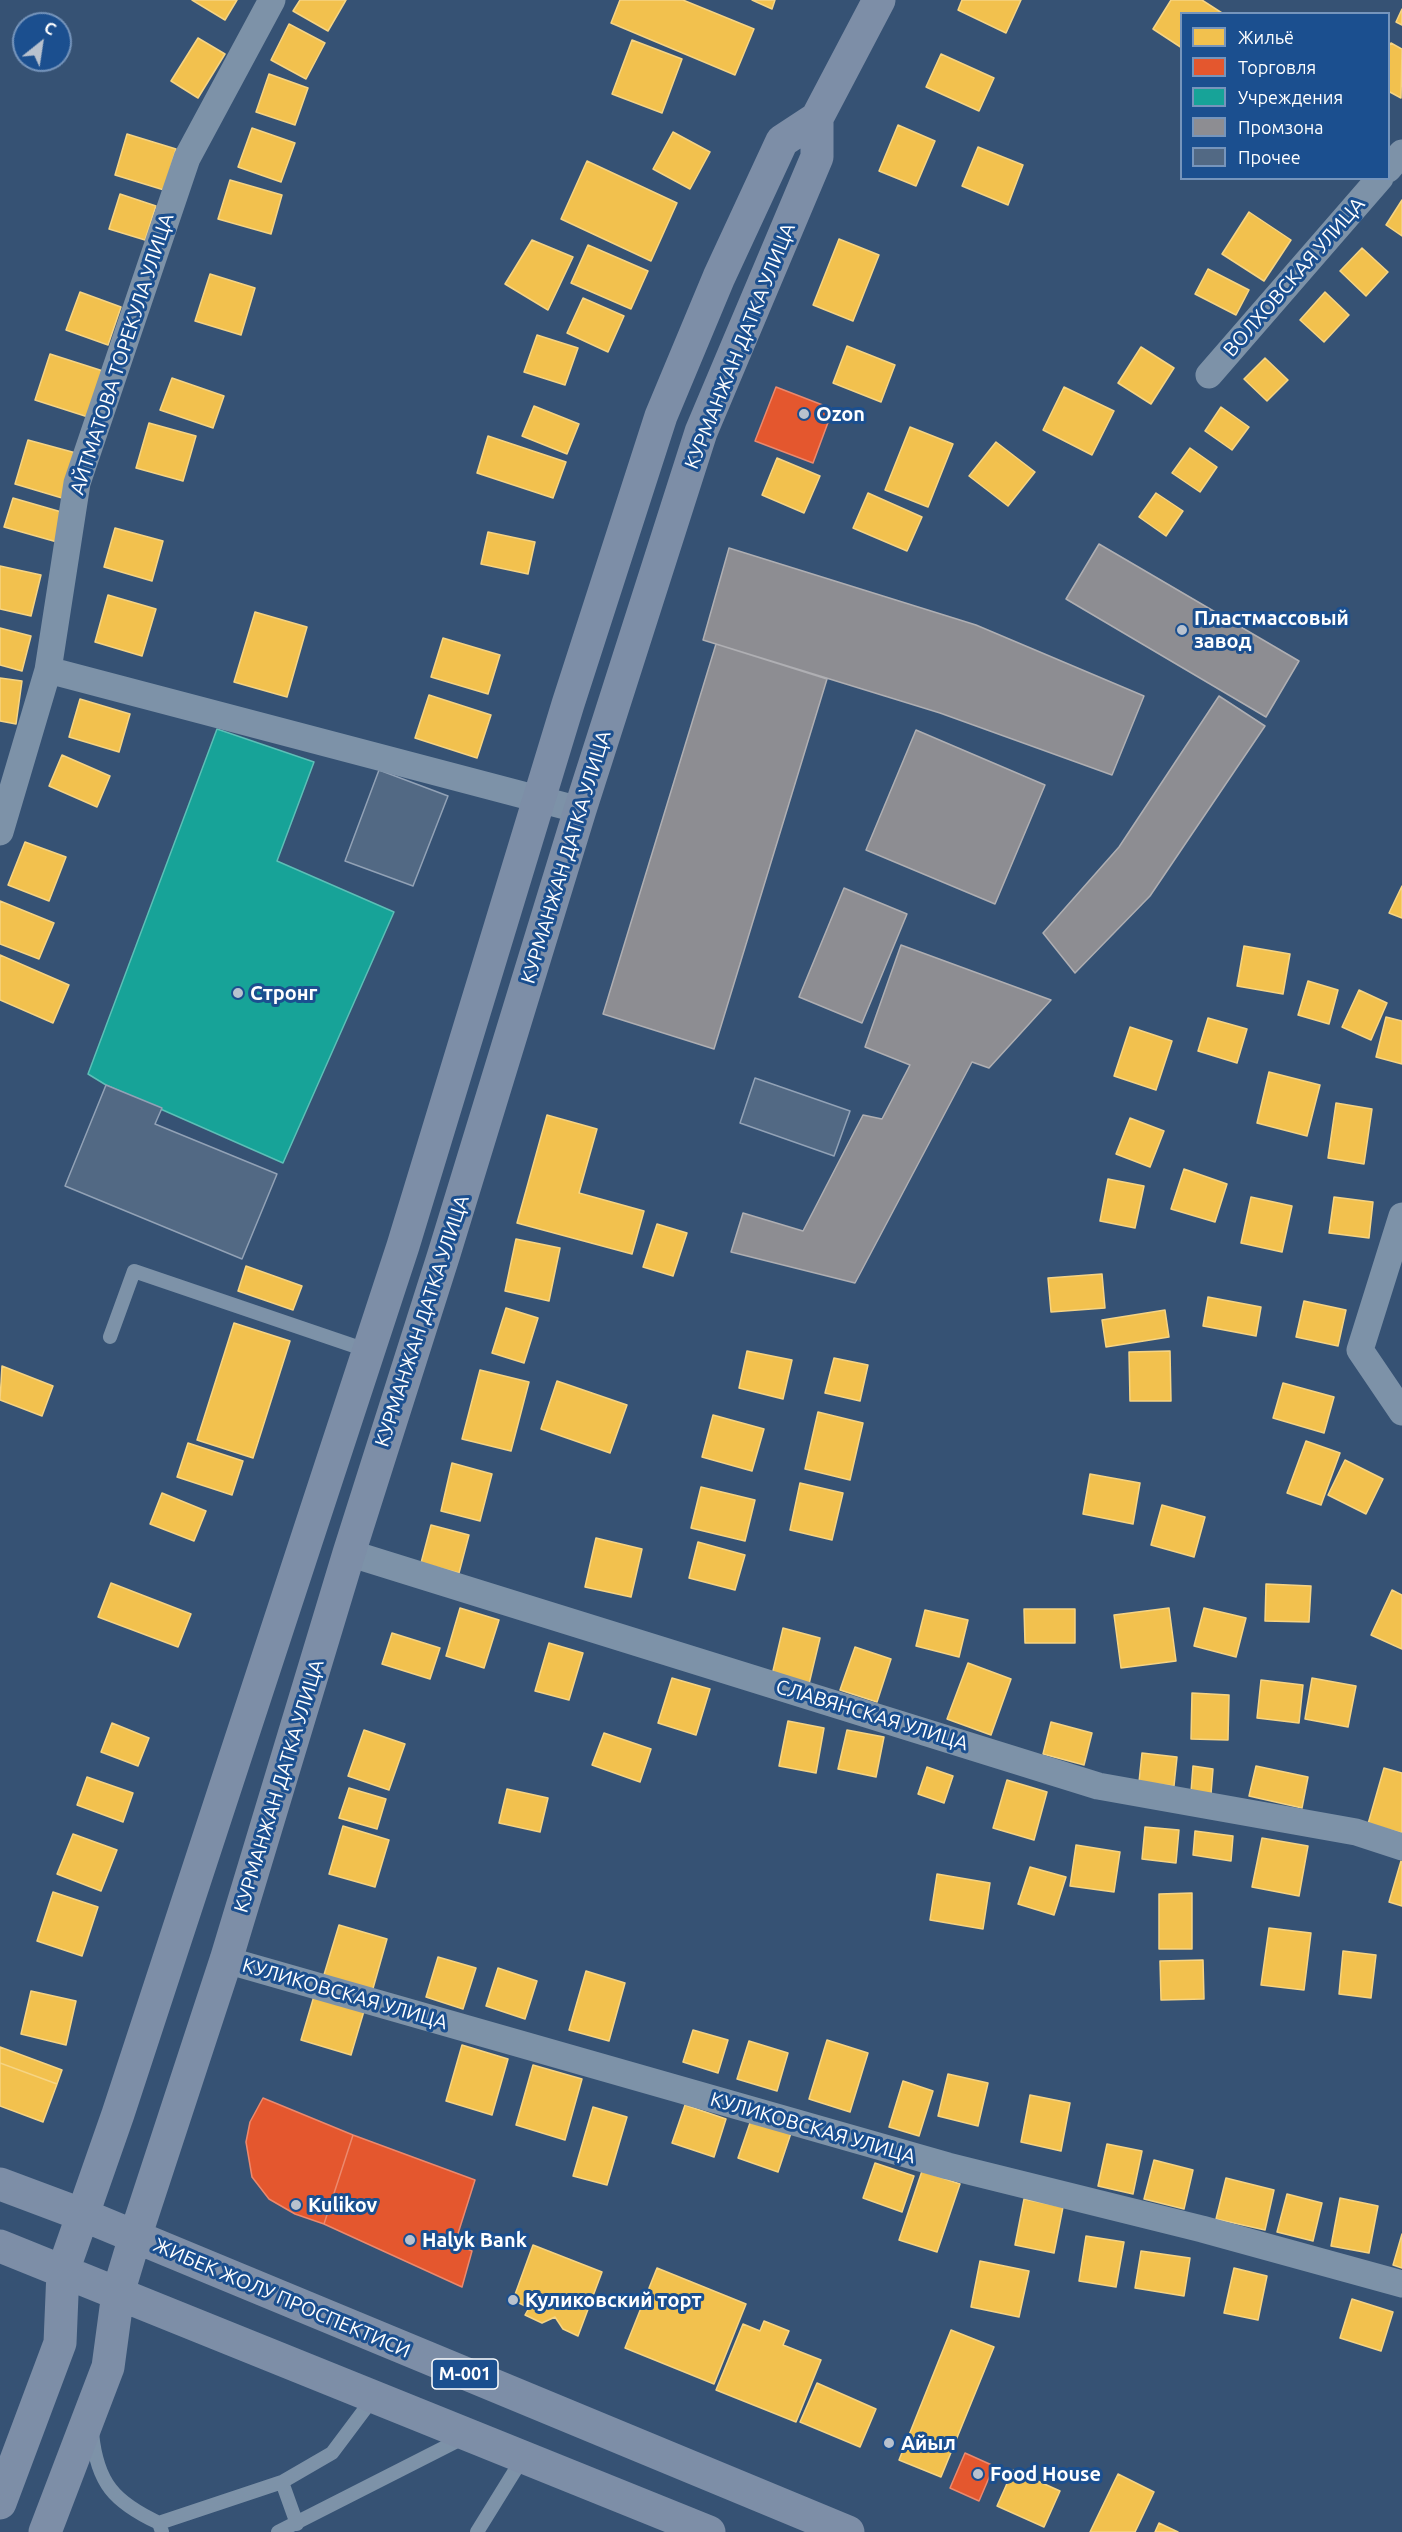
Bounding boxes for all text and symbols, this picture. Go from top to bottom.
north arrow [12,12,72,72]
legend [1180,12,1390,180]
text: С [41,18,59,38]
text: Жильё [1238,27,1294,47]
text: Торговля [1238,57,1316,77]
text: Учреждения [1238,87,1343,107]
text: Промзона [1238,117,1323,137]
text: Прочее [1238,147,1301,167]
street label: ВОЛХОВСКАЯ УЛИЦА [1218,192,1370,362]
street label: АЙТМАТОВА ТОРЕКУЛА УЛИЦА [65,210,179,498]
street label: КУРМАНЖАН ДАТКА УЛИЦА [680,219,800,473]
place label: Ozon [816,402,865,426]
marker: Ozon [797,407,811,421]
place label: Пластмассовый завод [1194,606,1349,653]
marker: Пластмассовый завод [1175,623,1189,637]
street label: КУРМАНЖАН ДАТКА УЛИЦА [516,728,616,986]
place label: Стронг [250,981,317,1005]
marker: Стронг [231,986,245,1000]
street label: КУРМАНЖАН ДАТКА УЛИЦА [370,1192,474,1450]
street label: КУРМАНЖАН ДАТКА УЛИЦА [229,1657,329,1915]
street label: СЛАВЯНСКАЯ УЛИЦА [773,1674,971,1756]
street label: КУЛИКОВСКАЯ УЛИЦА [240,1953,450,2035]
street label: КУЛИКОВСКАЯ УЛИЦА [708,2087,918,2169]
place label: Kulikov [308,2193,377,2217]
marker: Kulikov [289,2198,303,2212]
place label: Halyk Bank [422,2228,527,2252]
street label: ЖИБЕК ЖОЛУ ПРОСПЕКТИСИ [150,2233,414,2363]
marker: Halyk Bank [403,2233,417,2247]
place label: Куликовский торт [525,2288,702,2312]
marker: Куликовский торт [506,2293,520,2307]
road number: М-001 [432,2359,498,2389]
place label: Айыл [901,2431,956,2455]
marker: Айыл [882,2436,896,2450]
place label: Food House [990,2462,1101,2486]
marker: Food House [971,2467,985,2481]

